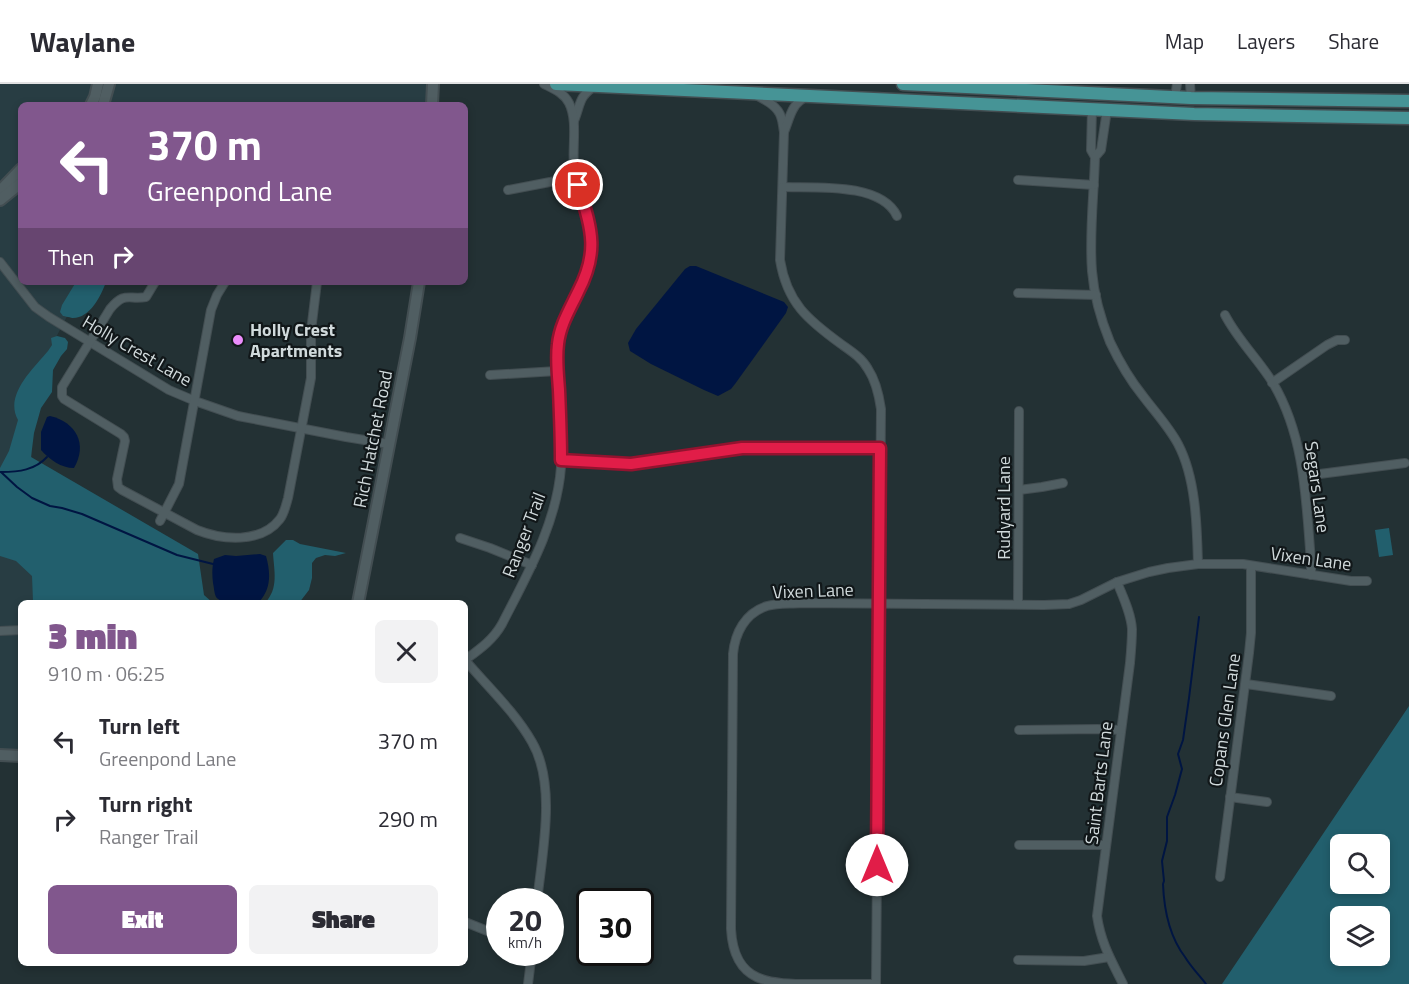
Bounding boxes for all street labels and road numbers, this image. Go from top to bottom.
street label: Holly Crest Lane [77,308,197,393]
street label: Rich Hatchet Road [346,368,399,510]
street label: Segars Lane [1298,439,1337,534]
street label: Rudyard Lane [990,456,1017,560]
street label: Ranger Trail [495,488,552,581]
street label: Vixen Lane [1269,539,1353,578]
street label: Vixen Lane [772,576,854,605]
street label: Copans Glen Lane [1202,652,1247,788]
street label: Saint Barts Lane [1078,720,1119,846]

